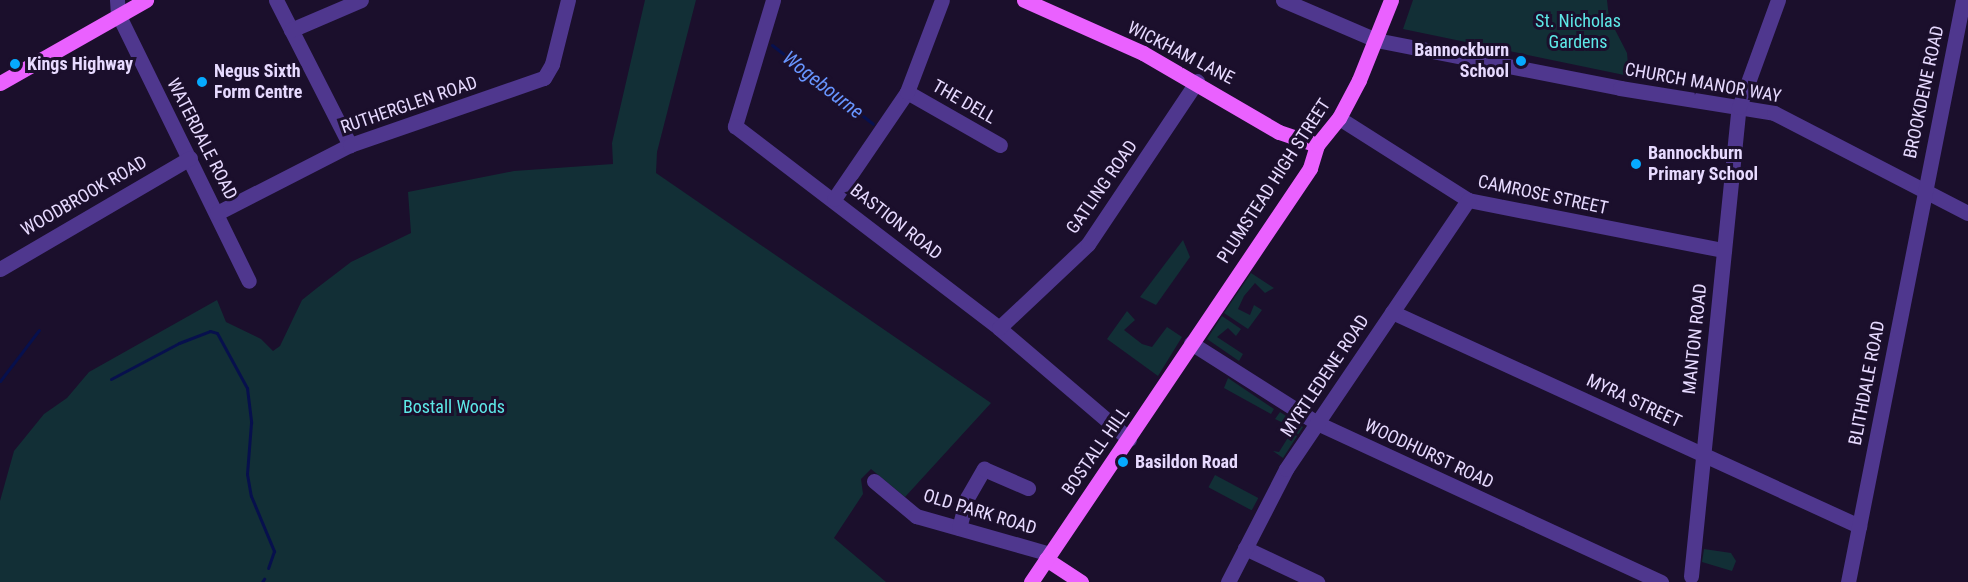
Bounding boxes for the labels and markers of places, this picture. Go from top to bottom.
place label: Bannockburn School [1414,40,1509,82]
place label: Kings Highway [27,53,133,75]
marker: Bannockburn School [1514,54,1528,68]
marker: Kings Highway [8,57,22,71]
place label: Negus Sixth Form Centre [214,61,302,104]
marker: Negus Sixth Form Centre [195,75,209,89]
place label: Bannockburn Primary School [1648,143,1758,186]
marker: Bannockburn Primary School [1629,157,1643,171]
place label: Basildon Road [1135,451,1238,473]
marker: Basildon Road [1116,455,1130,469]

